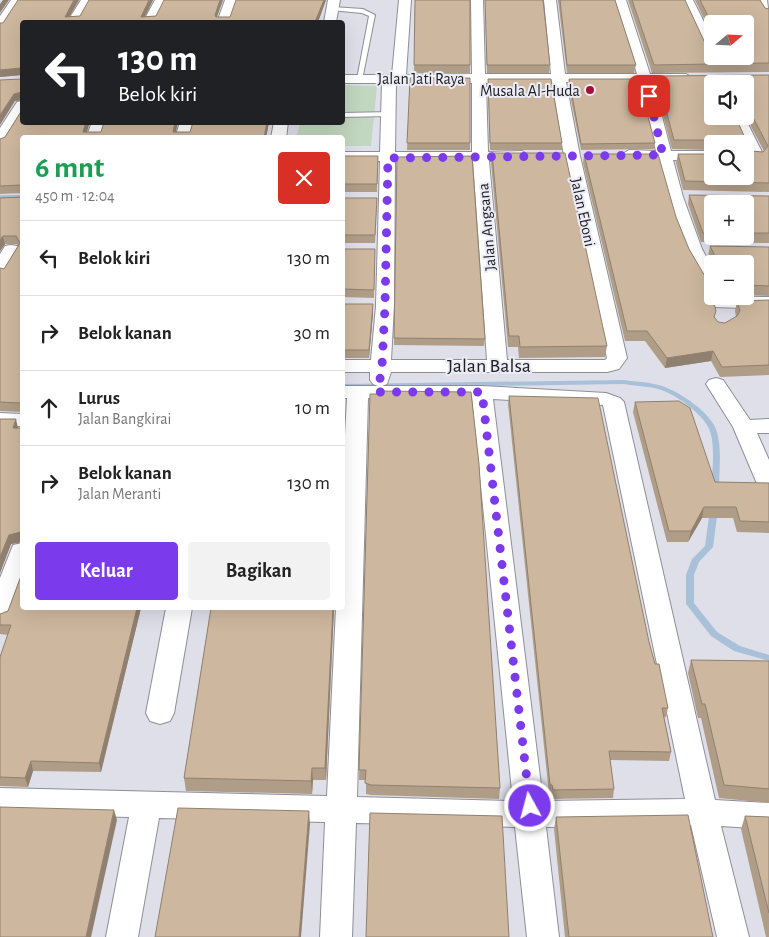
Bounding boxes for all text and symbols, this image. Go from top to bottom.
north arrow [704,15,754,65]
map controls [704,15,754,305]
icon: left [35,40,100,105]
text: 130 m [118,42,197,77]
street label: Jalan Jati Raya [377,71,465,88]
pin [628,75,670,117]
button: sound [704,75,754,125]
icon: arrive [635,82,663,110]
text: Belok kiri [118,83,197,105]
place label: Musala Al-Huda [480,83,580,99]
marker: Musala Al-Huda [584,84,596,96]
button: search [704,135,754,185]
button: close [278,152,330,204]
text: 6 mnt [35,153,104,183]
street label: Jalan Eboni [568,176,598,248]
street label: Jalan Angsana [475,182,499,271]
text: 450 m · 12:04 [35,188,115,204]
button: + [704,195,754,245]
icon: left [35,244,63,272]
text: Belok kiri [78,249,150,268]
text: 130 m [287,249,330,268]
button: − [704,255,754,305]
icon: right [35,319,63,347]
text: Belok kanan [78,324,172,343]
text: 30 m [294,324,330,343]
street label: Jalan Balsa [447,356,531,376]
text: Lurus [78,389,120,408]
icon: ahead [35,394,63,422]
text: 10 m [295,399,330,418]
text: Jalan Bangkirai [78,411,171,427]
text: Belok kanan [78,464,172,483]
icon: right [35,469,63,497]
text: 130 m [287,474,330,493]
text: Jalan Meranti [78,486,161,502]
button: Keluar [35,542,178,600]
button: Bagikan [188,542,330,600]
position arrow [503,779,555,831]

